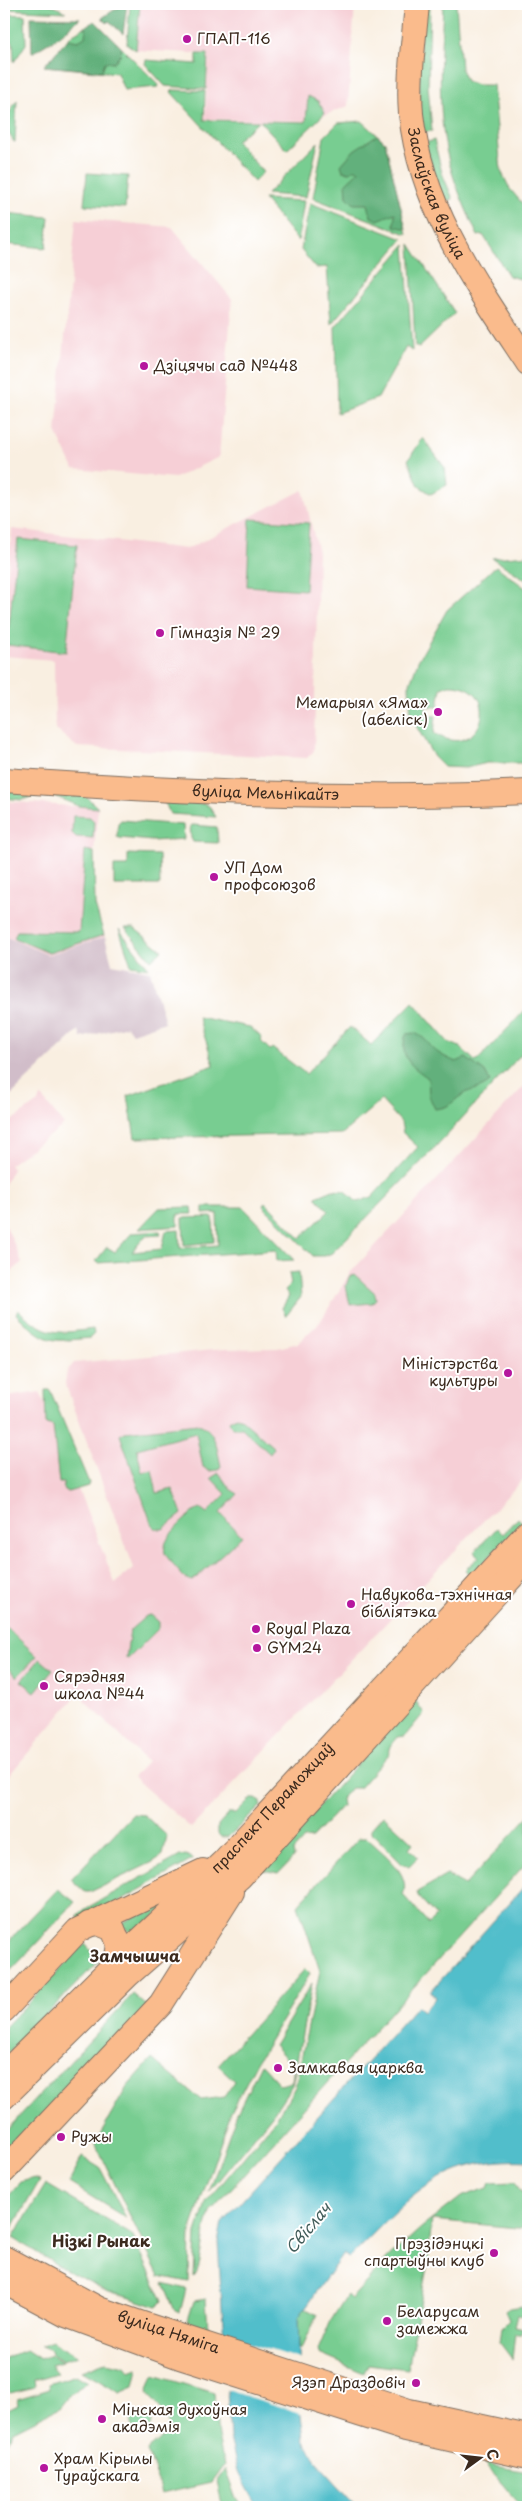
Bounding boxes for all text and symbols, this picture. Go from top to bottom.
place label: ГПАП-116 [197,26,271,49]
marker: ГПАП-116 [181,33,193,45]
street label: Заслаўская вуліца [403,126,473,263]
place label: Дзіцячы сад №448 [153,353,298,376]
marker: Дзіцячы сад №448 [138,360,150,372]
place label: Гімназія № 29 [170,620,280,643]
marker: Гімназія № 29 [154,627,166,639]
place label: Мемарыял «Яма» (абеліск) [296,690,428,730]
marker: Мемарыял «Яма» (абеліск) [432,706,444,718]
street label: вуліца Мельнікайтэ [192,778,340,805]
place label: УП Дом профсоюзов [224,855,316,895]
marker: УП Дом профсоюзов [208,871,220,883]
place label: Міністэрства культуры [402,1351,499,1391]
marker: Міністэрства культуры [502,1367,514,1379]
place label: Навукова-тэхнічная бібліятэка [361,1582,512,1622]
marker: Навукова-тэхнічная бібліятэка [345,1598,357,1610]
place label: Royal Plaza [266,1616,351,1639]
marker: Royal Plaza [250,1623,262,1635]
place label: GYM24 [267,1635,322,1658]
marker: GYM24 [251,1642,263,1654]
place label: Сярэдняя школа №44 [54,1664,145,1704]
marker: Сярэдняя школа №44 [38,1680,50,1692]
street label: праспект Пераможцаў [205,1736,338,1878]
district label: Замчышча [89,1943,180,1967]
place label: Замкавая царква [287,2055,424,2078]
marker: Замкавая царква [272,2062,284,2074]
place label: Ружы [71,2124,112,2147]
marker: Ружы [55,2131,67,2143]
water label: Свіслач [279,2196,337,2258]
district label: Нізкі Рынак [52,2228,151,2252]
place label: Прэзідэнцкі спартыўны клуб [364,2231,484,2271]
marker: Прэзідэнцкі спартыўны клуб [488,2247,500,2259]
place label: Беларусам замежжа [396,2299,480,2339]
street label: вуліца Няміга [115,2303,224,2359]
marker: Беларусам замежжа [381,2315,393,2327]
place label: Язэп Драздовіч [292,2370,406,2393]
marker: Язэп Драздовіч [410,2377,422,2389]
place label: Мінская духоўная акадэмія [112,2397,247,2437]
marker: Мінская духоўная акадэмія [96,2413,108,2425]
north arrow [454,2434,504,2484]
place label: Храм Кірылы Тураўскага [54,2446,153,2486]
text: С [482,2447,505,2462]
marker: Храм Кірылы Тураўскага [38,2462,50,2474]

